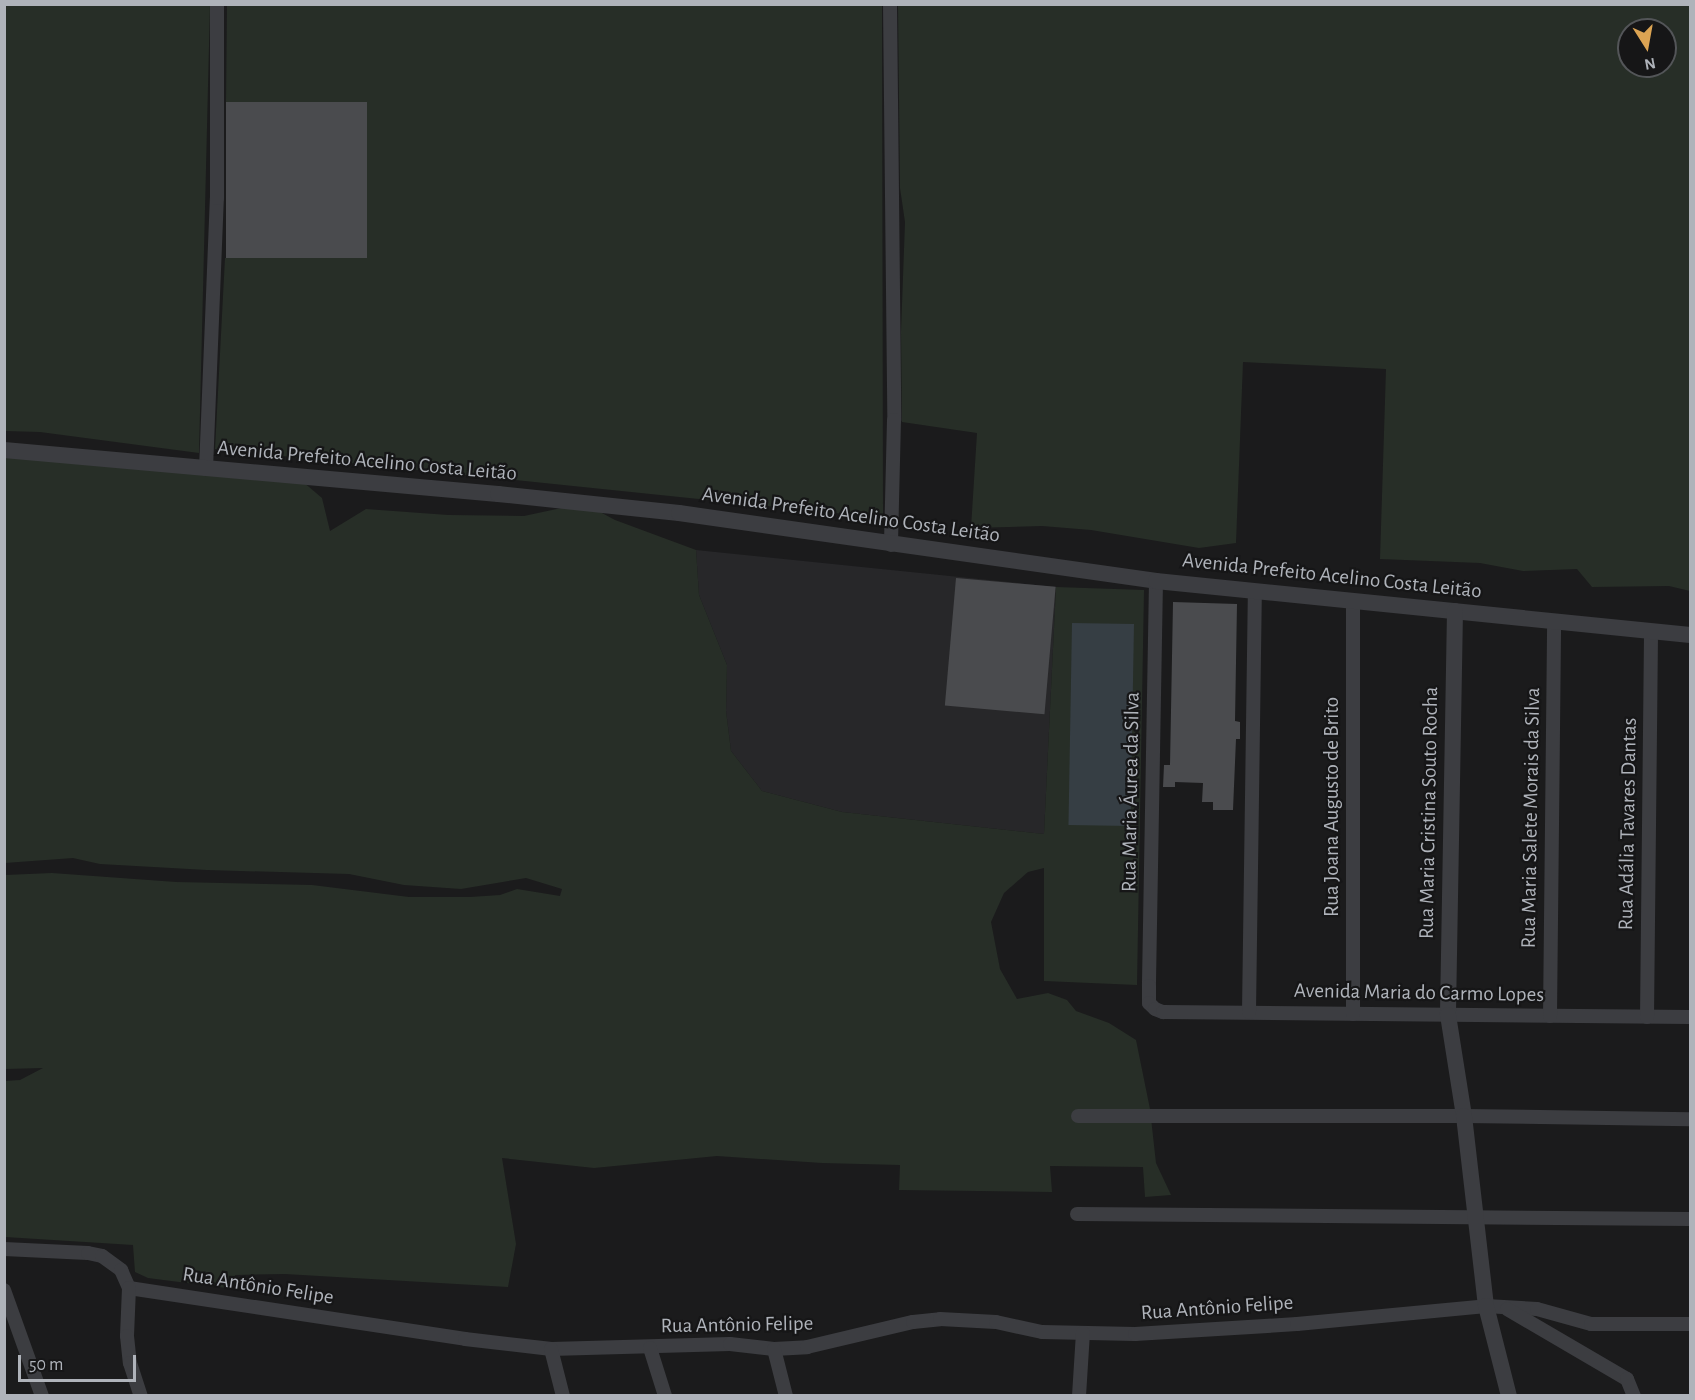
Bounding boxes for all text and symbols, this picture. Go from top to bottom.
north arrow [1617,18,1677,78]
text: N [1643,55,1657,73]
street label: Avenida Prefeito Acelino Costa Leitão [216,435,518,487]
street label: Avenida Prefeito Acelino Costa Leitão [700,482,1002,548]
street label: Avenida Prefeito Acelino Costa Leitão [1181,548,1483,604]
street label: Rua Maria Cristina Souto Rocha [1414,687,1444,939]
street label: Rua Maria Salete Morais da Silva [1516,687,1546,949]
street label: Rua Maria Áurea da Silva [1117,692,1145,892]
street label: Rua Joana Augusto de Brito [1319,697,1345,917]
street label: Rua Adália Tavares Dantas [1614,717,1642,931]
street label: Avenida Maria do Carmo Lopes [1294,978,1544,1008]
street label: Rua Antônio Felipe [181,1262,335,1310]
street label: Rua Antônio Felipe [1140,1290,1294,1326]
street label: Rua Antônio Felipe [660,1311,814,1339]
scale bar [21,1343,140,1381]
text: 50 m [29,1356,63,1374]

